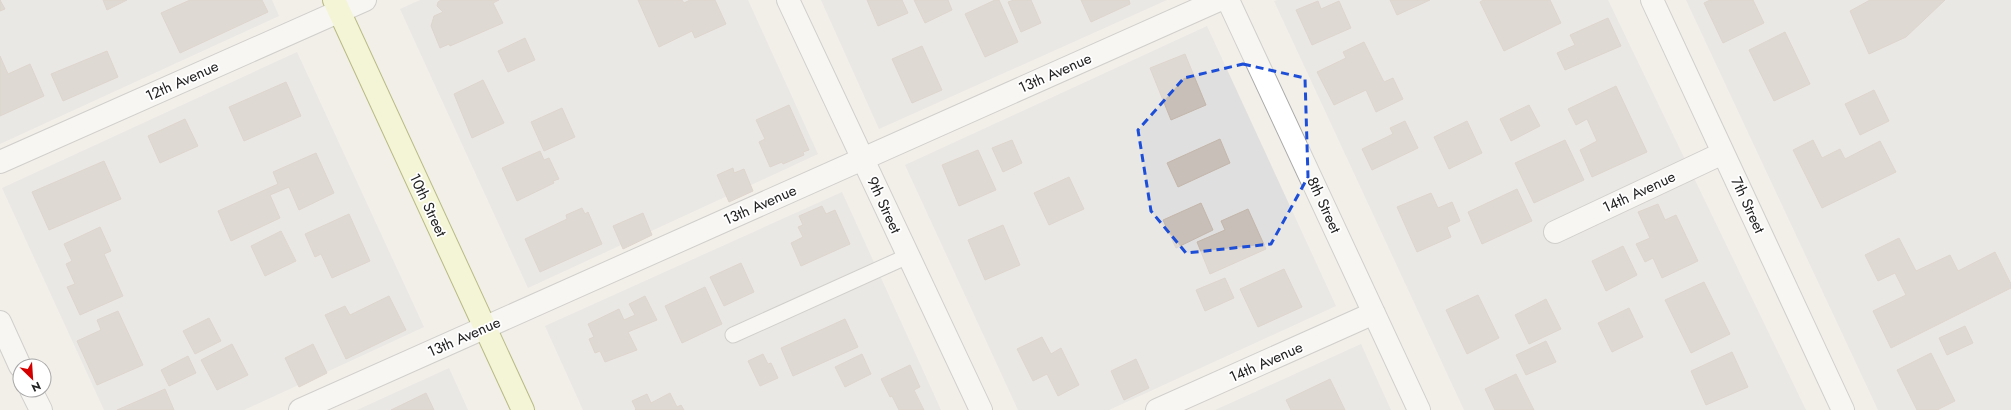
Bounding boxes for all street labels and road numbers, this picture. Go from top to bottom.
street label: 13th Avenue [1015,47,1095,99]
street label: 12th Avenue [142,55,222,107]
street label: 14th Avenue [1599,165,1679,218]
street label: 10th Street [404,170,452,241]
street label: 9th Street [861,173,907,237]
street label: 8th Street [1301,173,1347,237]
street label: 7th Street [1725,173,1771,237]
street label: 13th Avenue [720,179,800,231]
street label: 13th Avenue [424,311,504,363]
street label: 14th Avenue [1226,336,1306,388]

